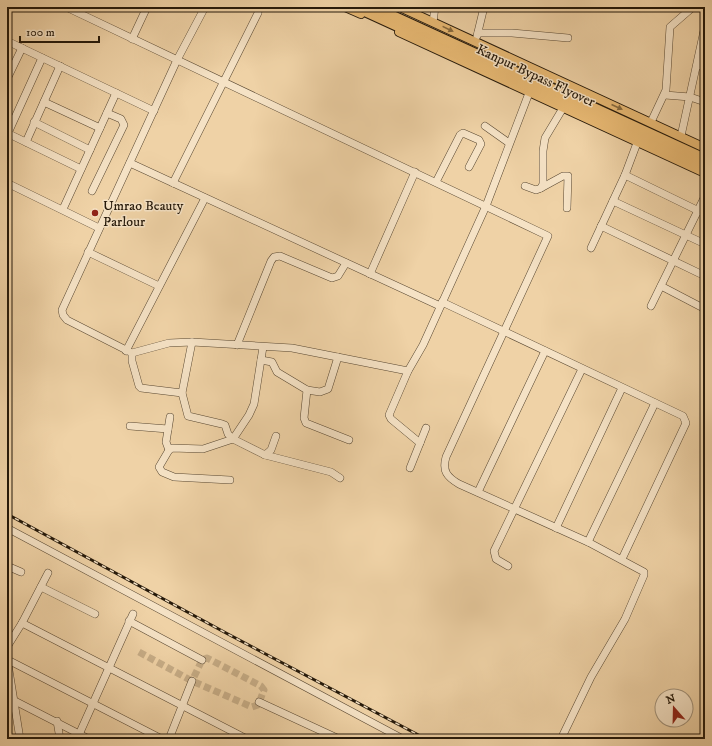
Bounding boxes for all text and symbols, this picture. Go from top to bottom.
scale bar [20,18,99,44]
text: 100 m [26,25,55,40]
one-way arrow [442,26,454,32]
street label: Kanpur Bypass Flyover [473,40,599,112]
one-way arrow [611,104,623,110]
place label: Umrao Beauty Parlour [103,197,184,231]
marker: Umrao Beauty Parlour [90,208,100,218]
north arrow [654,688,694,728]
text: N [664,691,678,708]

